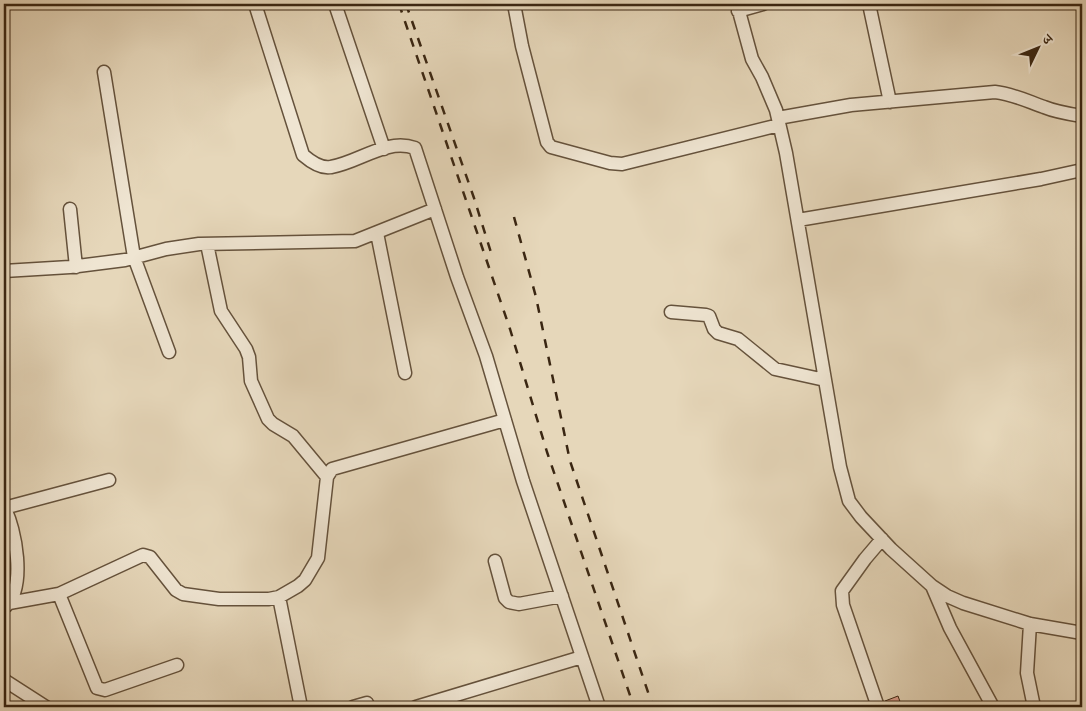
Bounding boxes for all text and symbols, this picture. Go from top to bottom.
north arrow [1014,22,1064,72]
text: उ [1038,30,1057,49]

